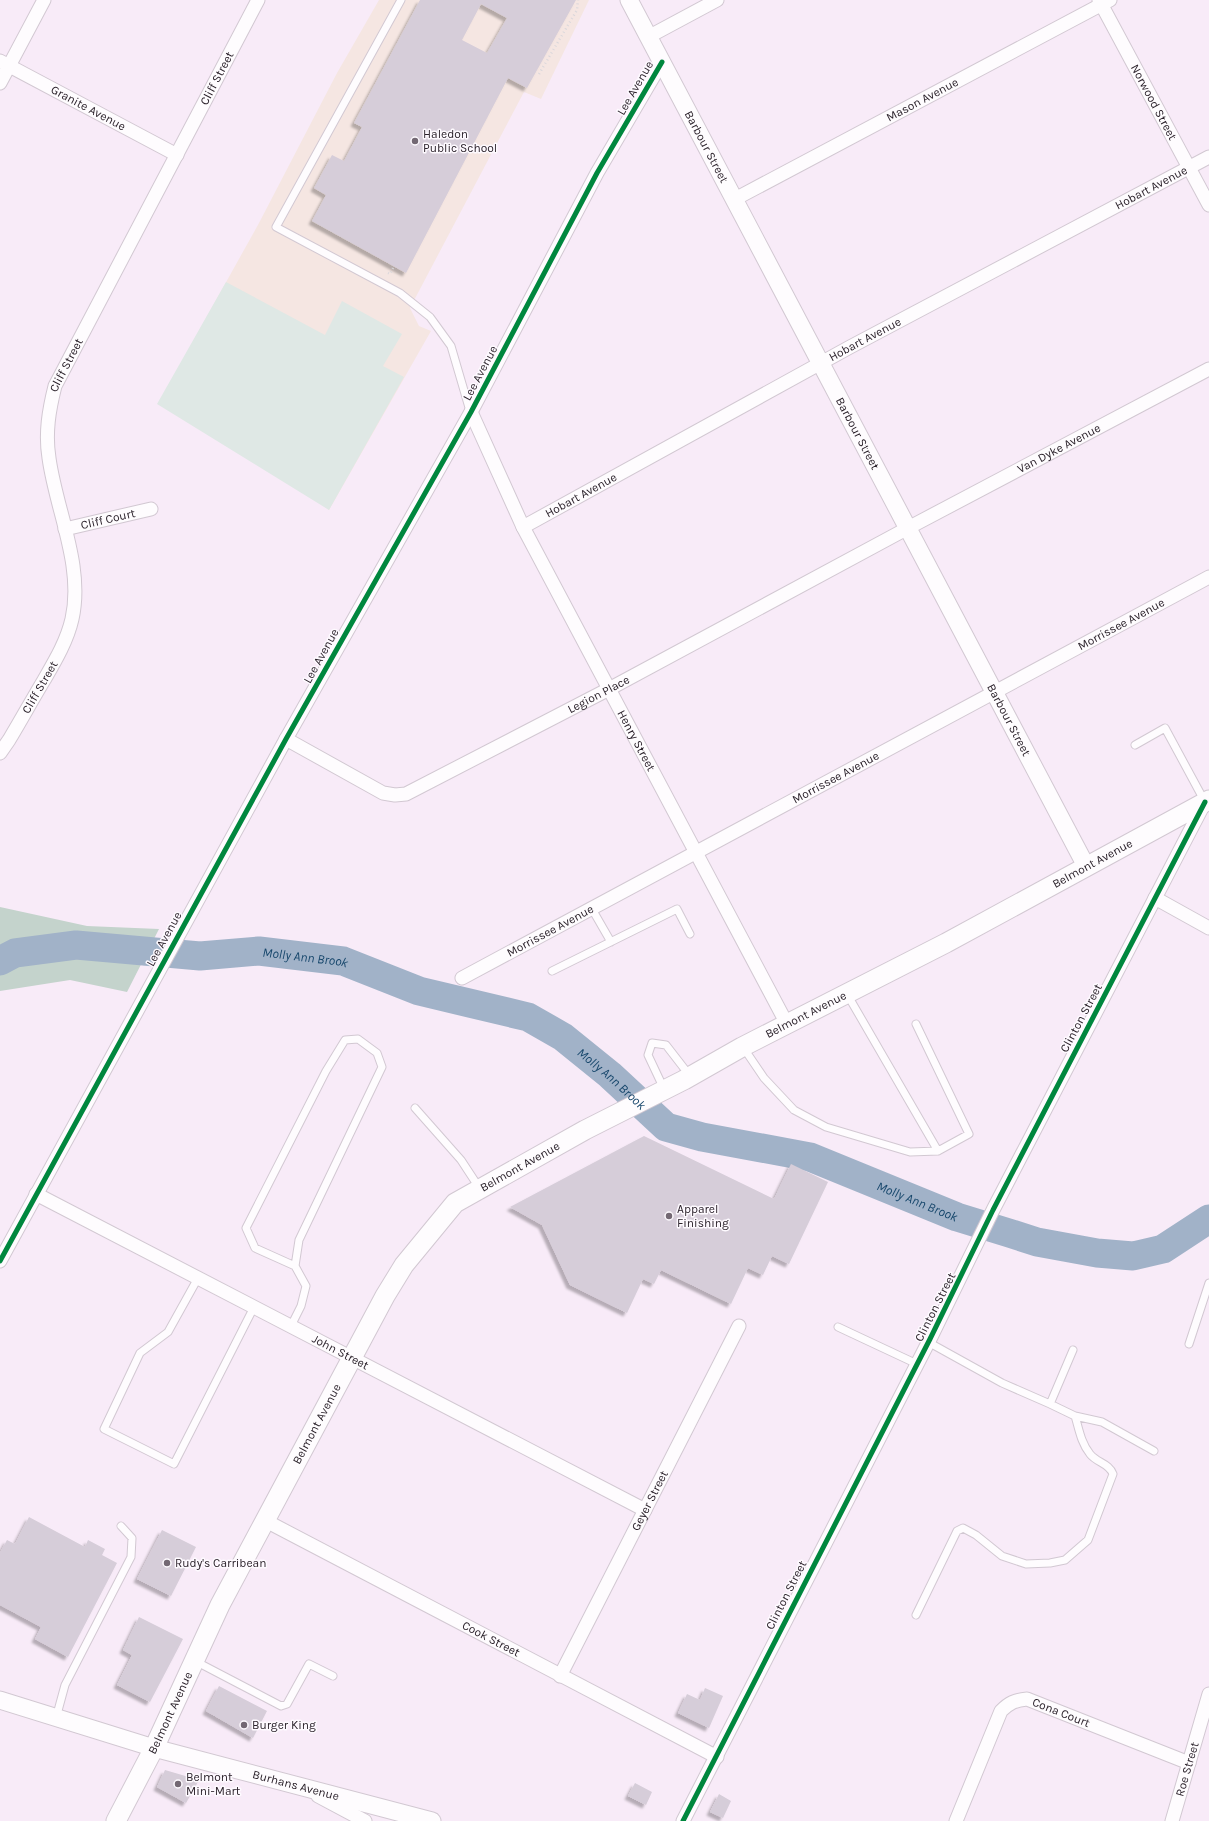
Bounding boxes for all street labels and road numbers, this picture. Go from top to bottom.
street label: Cliff Street [197,49,237,107]
street label: Lee Avenue [614,58,656,118]
street label: Norwood Street [1128,62,1180,143]
street label: Mason Avenue [884,75,961,124]
street label: Granite Avenue [49,82,128,133]
street label: Barbour Street [682,108,731,186]
street label: Hobart Avenue [1113,163,1190,212]
street label: Hobart Avenue [826,314,903,364]
street label: Cliff Street [47,336,86,393]
street label: Lee Avenue [460,343,500,403]
street label: Barbour Street [833,395,883,472]
street label: Van Dyke Avenue [1015,421,1103,476]
street label: Hobart Avenue [543,470,619,520]
street label: Cliff Court [79,506,137,532]
street label: Morrissee Avenue [1075,595,1167,653]
street label: Lee Avenue [300,626,342,686]
street label: Cliff Street [19,658,61,716]
street label: Legion Place [565,672,632,716]
street label: Barbour Street [984,681,1034,759]
street label: Henry Street [614,708,659,774]
street label: Morrissee Avenue [790,749,881,806]
street label: Belmont Avenue [1050,836,1135,891]
street label: Morrissee Avenue [504,902,596,960]
street label: Lee Avenue [143,909,185,969]
street label: Clinton Street [1057,981,1105,1055]
street label: Belmont Avenue [763,988,849,1041]
street label: Belmont Avenue [478,1139,562,1195]
street label: Clinton Street [912,1270,959,1344]
street label: John Street [310,1332,372,1373]
street label: Belmont Avenue [290,1381,344,1467]
street label: Geyer Street [628,1468,671,1533]
street label: Clinton Street [763,1558,810,1632]
street label: Cook Street [460,1618,523,1660]
street label: Belmont Avenue [145,1670,195,1756]
street label: Cona Court [1030,1695,1092,1730]
street label: Roe Street [1173,1740,1202,1798]
street label: Burhans Avenue [251,1767,341,1803]

